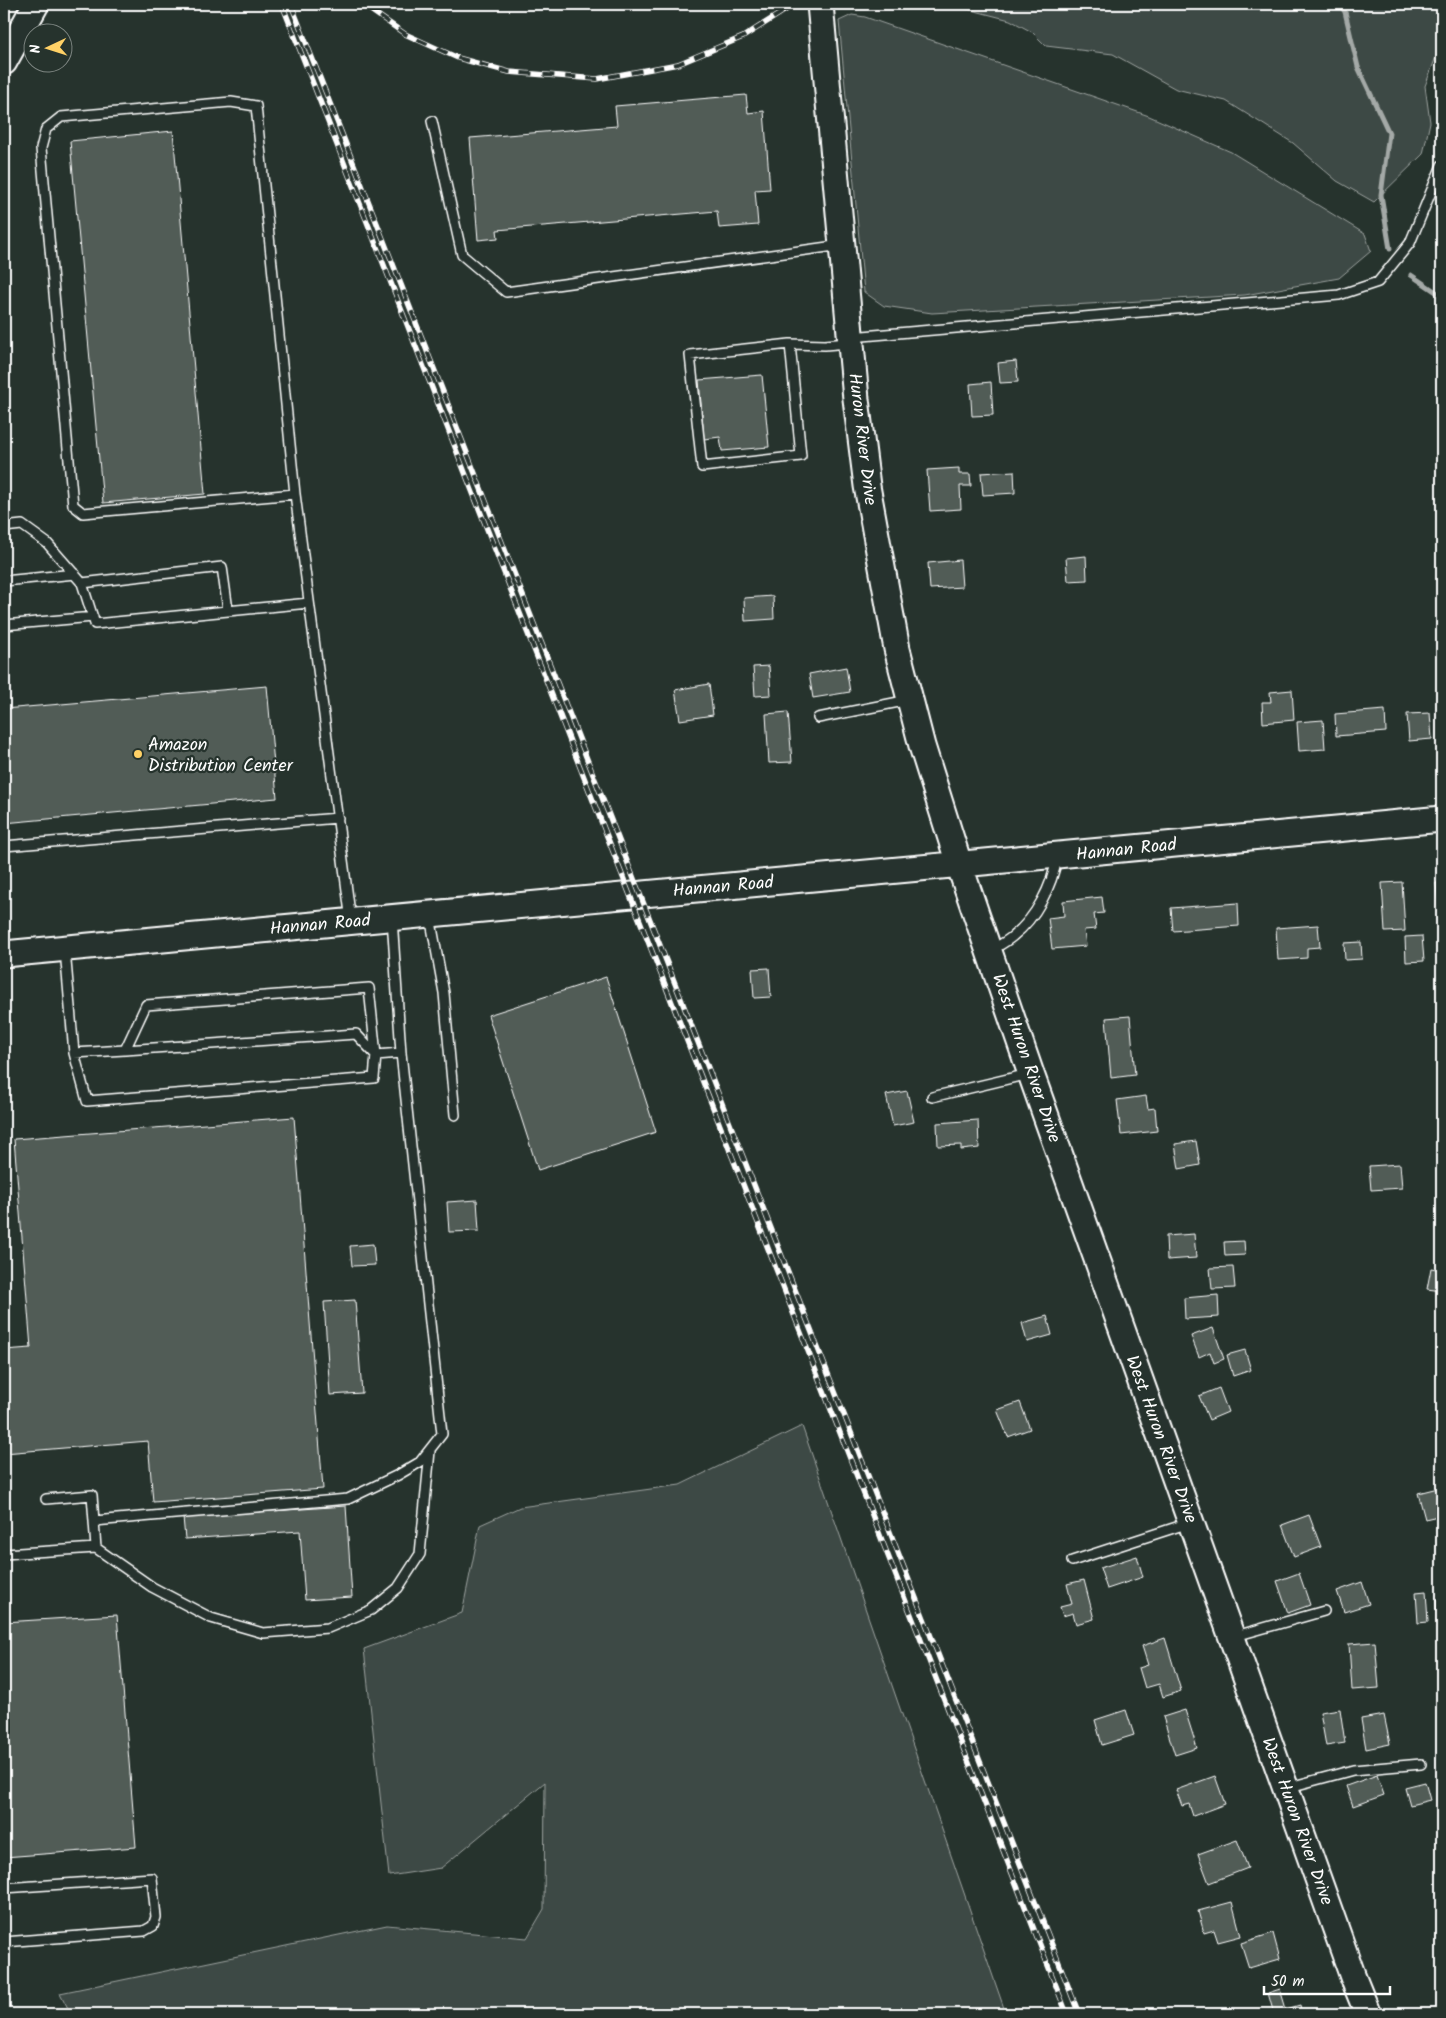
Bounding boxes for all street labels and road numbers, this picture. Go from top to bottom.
street label: Huron River Drive [839,371,884,507]
street label: Hannan Road [1074,831,1179,870]
street label: Hannan Road [672,869,776,906]
street label: Hannan Road [269,907,373,944]
street label: West Huron River Drive [983,970,1068,1147]
street label: West Huron River Drive [1117,1351,1204,1528]
street label: West Huron River Drive [1253,1733,1340,1910]

